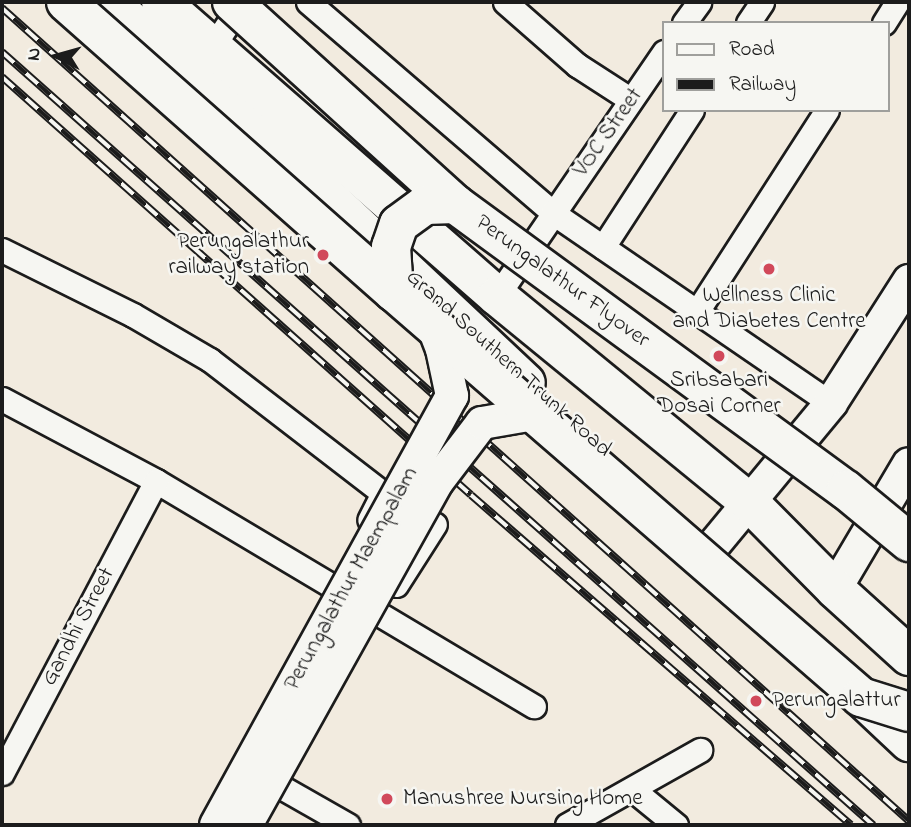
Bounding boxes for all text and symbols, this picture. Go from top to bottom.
north arrow [21,21,91,91]
legend [662,21,890,112]
text: Road [729,35,775,65]
text: N [21,47,49,62]
text: Railway [729,70,796,100]
street label: VOC Street [568,83,650,183]
street label: Perungalathur Flyover [469,210,655,354]
place label: Perungalathur railway station [168,228,309,282]
marker: Perungalathur railway station [315,247,331,263]
marker: Wellness Clinic and Diabetes Centre [759,259,779,279]
street label: Grand Southern Trunk Road [399,264,617,464]
place label: Wellness Clinic and Diabetes Centre [672,282,866,336]
marker: Sribsabari Dosai Corner [711,348,727,364]
place label: Sribsabari Dosai Corner [657,367,781,421]
street label: Perungalathur Maempalam [279,463,425,695]
street label: Gandhi Street [36,563,122,691]
place label: Perungalattur [772,687,901,715]
marker: Perungalattur [746,691,766,711]
place label: Manushree Nursing Home [403,785,642,813]
marker: Manushree Nursing Home [377,789,397,809]

